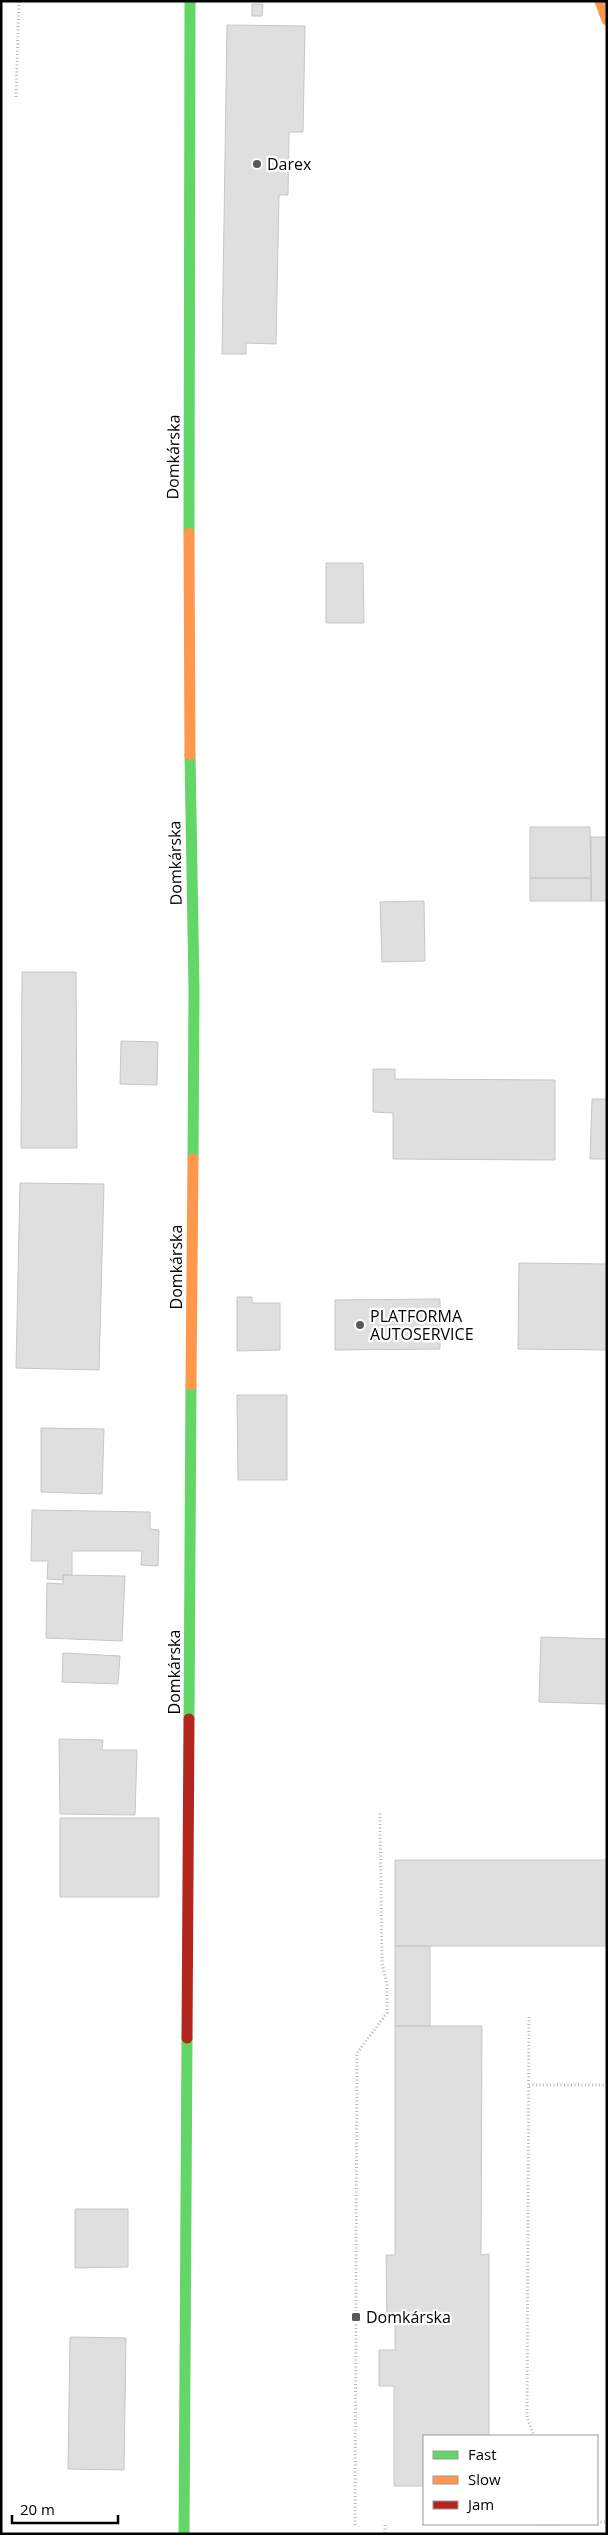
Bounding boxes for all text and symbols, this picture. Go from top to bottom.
place label: Darex [267,153,312,175]
marker: Darex [251,158,263,170]
street label: Domkárska [161,414,185,500]
street label: Domkárska [163,820,187,906]
street label: Domkárska [165,1225,187,1309]
place label: PLATFORMA AUTOSERVICE [370,1305,474,1345]
marker: PLATFORMA AUTOSERVICE [354,1319,366,1331]
street label: Domkárska [163,1630,185,1714]
place label: Domkárska [366,2306,451,2328]
marker: Domkárska [350,2311,362,2323]
legend [423,2435,598,2525]
text: Fast [468,2444,497,2464]
text: Slow [468,2469,501,2489]
scale bar [12,2492,119,2524]
text: Jam [466,2494,494,2514]
text: 20 m [20,2499,55,2519]

